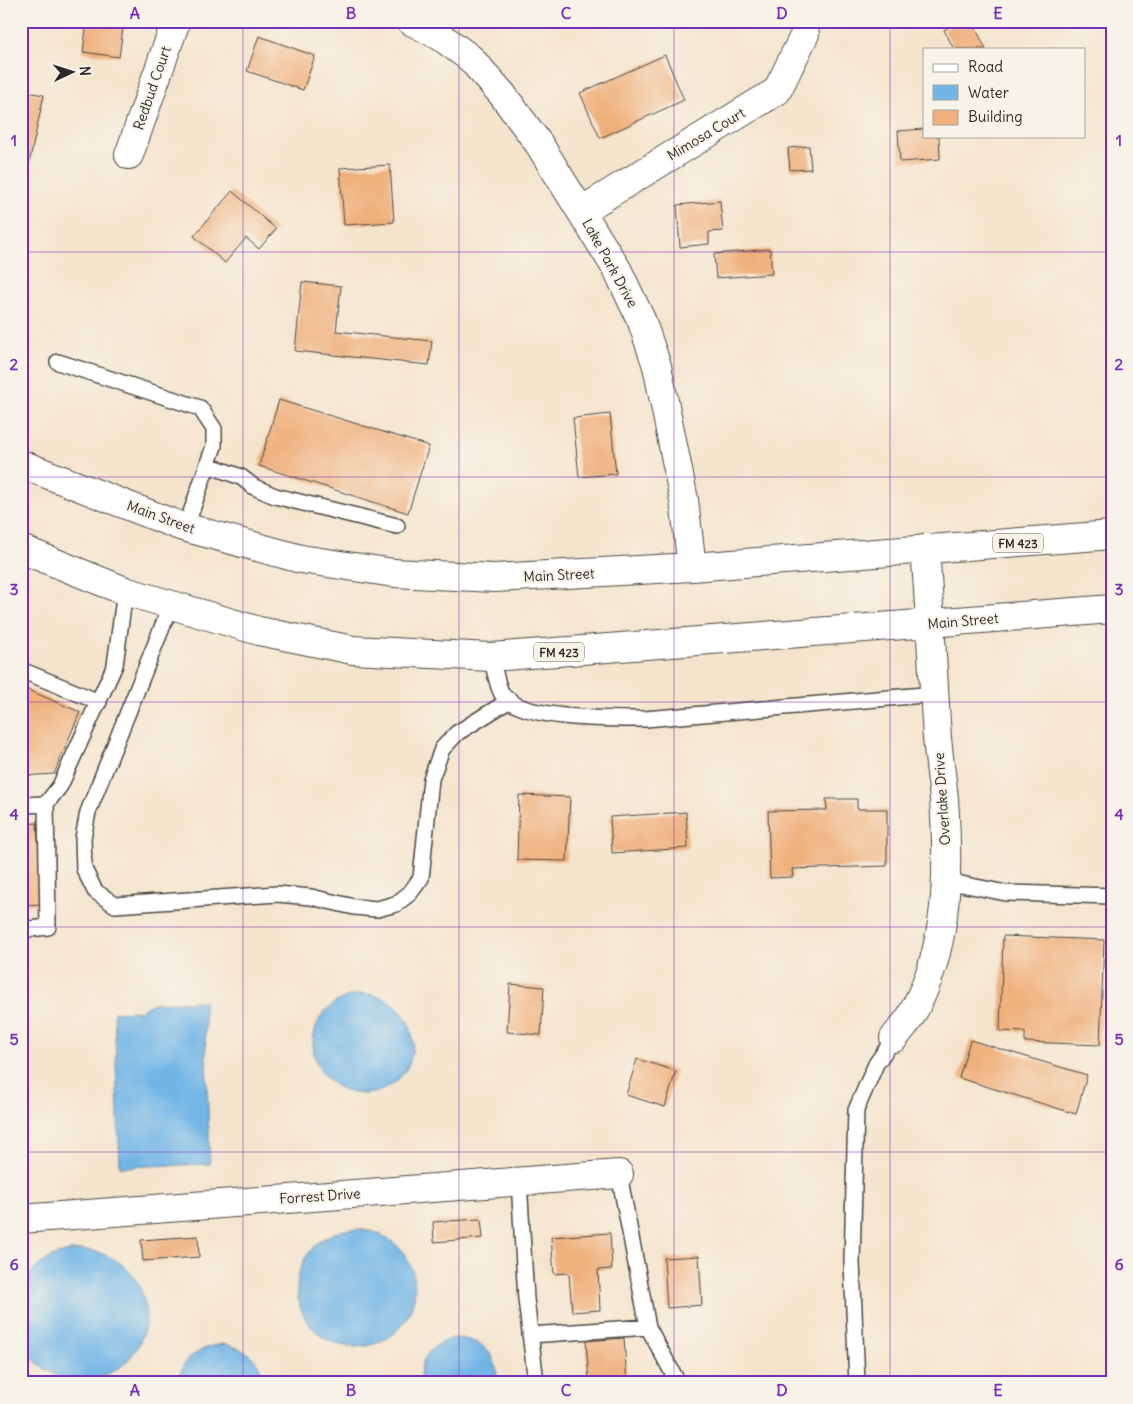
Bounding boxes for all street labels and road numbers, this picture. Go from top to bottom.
street label: Redbud Court [129,44,175,132]
street label: Mimosa Court [664,104,749,164]
street label: Lake Park Drive [578,215,642,311]
street label: Main Street [124,496,198,538]
road number: FM 423 [993,534,1043,552]
street label: Main Street [523,564,595,586]
street label: Main Street [927,609,1000,633]
road number: FM 423 [534,642,584,662]
street label: Overlake Drive [930,752,954,846]
street label: Forrest Drive [279,1184,361,1208]

